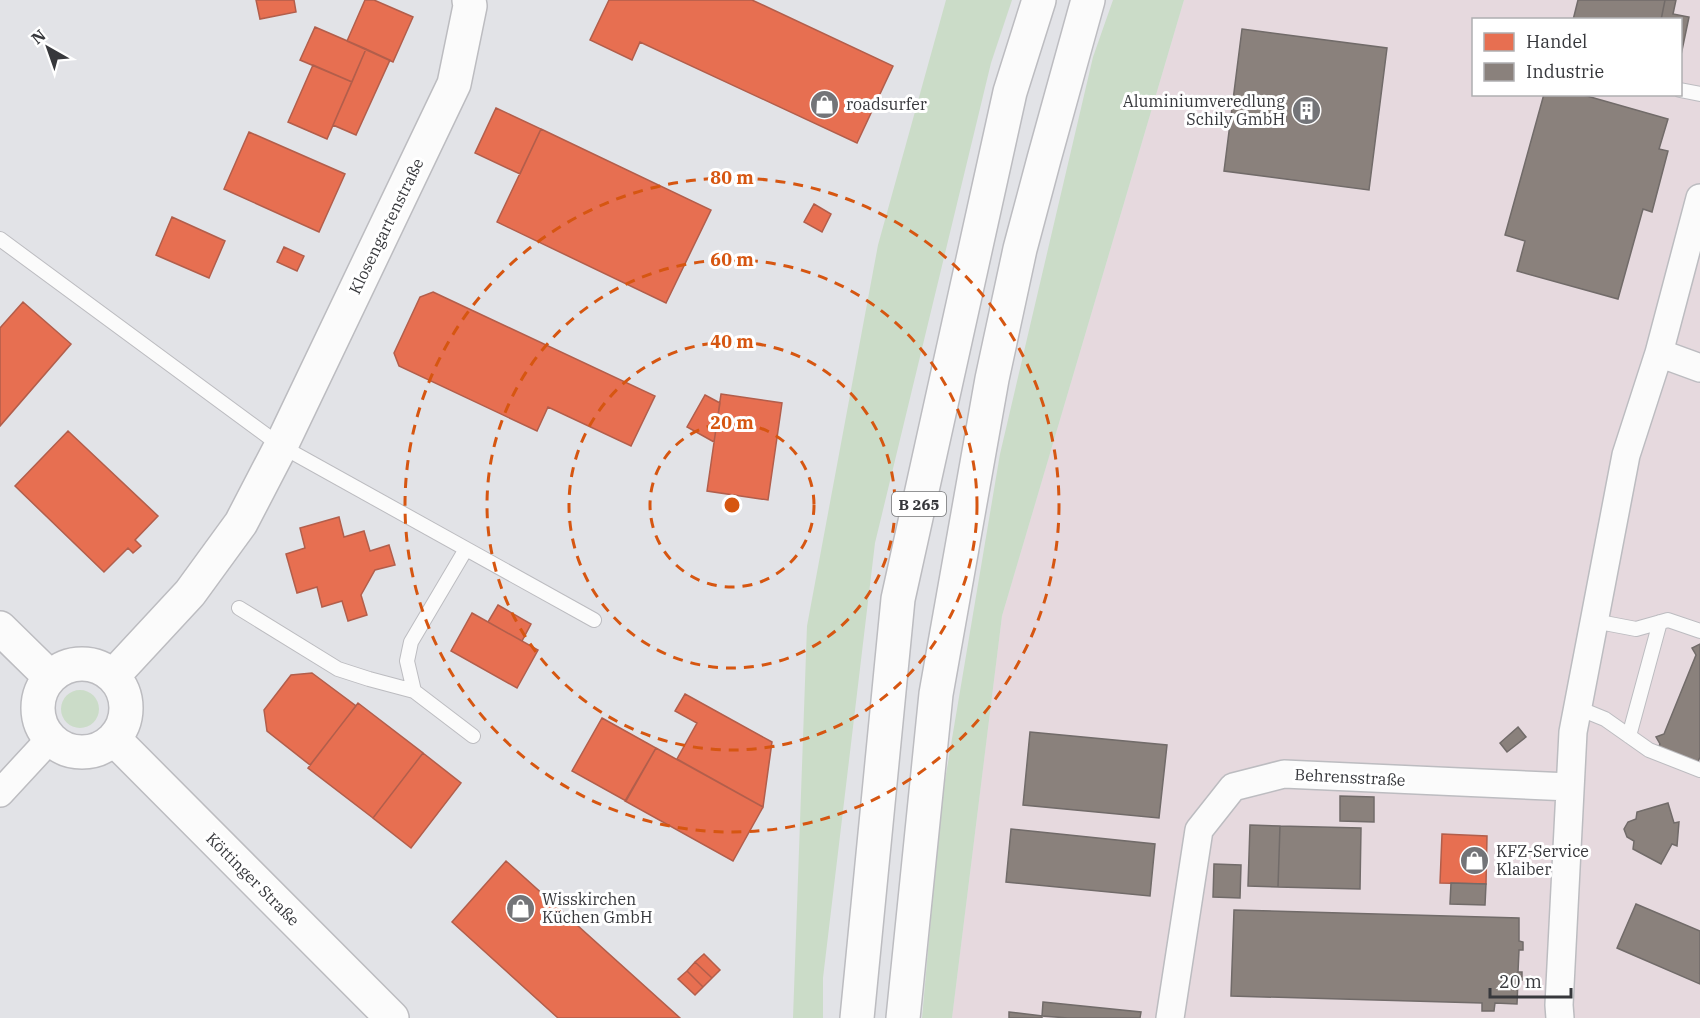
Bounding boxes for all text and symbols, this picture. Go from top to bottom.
north arrow [18,18,78,78]
legend [1472,18,1682,96]
text: N [27,25,50,48]
text: Handel [1526,30,1588,53]
text: Industrie [1526,60,1604,83]
shop icon: roadsurfer [809,88,841,120]
place label: Aluminiumveredlung Schily GmbH [1123,91,1285,129]
place label: roadsurfer [846,94,927,114]
building icon: Aluminiumveredlung Schily GmbH [1290,94,1322,126]
street label: Klosengartenstraße [344,155,428,297]
text: 80 m [710,166,754,189]
text: 60 m [710,248,754,271]
text: 40 m [710,330,754,353]
text: 20 m [710,411,754,434]
road number: B 265 [892,492,946,516]
centre of rings [722,495,742,515]
street label: Behrensstraße [1294,764,1406,790]
street label: Köttinger Straße [202,828,304,930]
place label: KFZ-Service Klaiber [1496,841,1589,879]
shop icon: KFZ-Service Klaiber [1459,844,1491,876]
place label: Wisskirchen Küchen GmbH [542,889,653,927]
shop icon: Wisskirchen Küchen GmbH [505,892,537,924]
scale bar [1490,961,1571,999]
text: 20 m [1499,970,1542,993]

